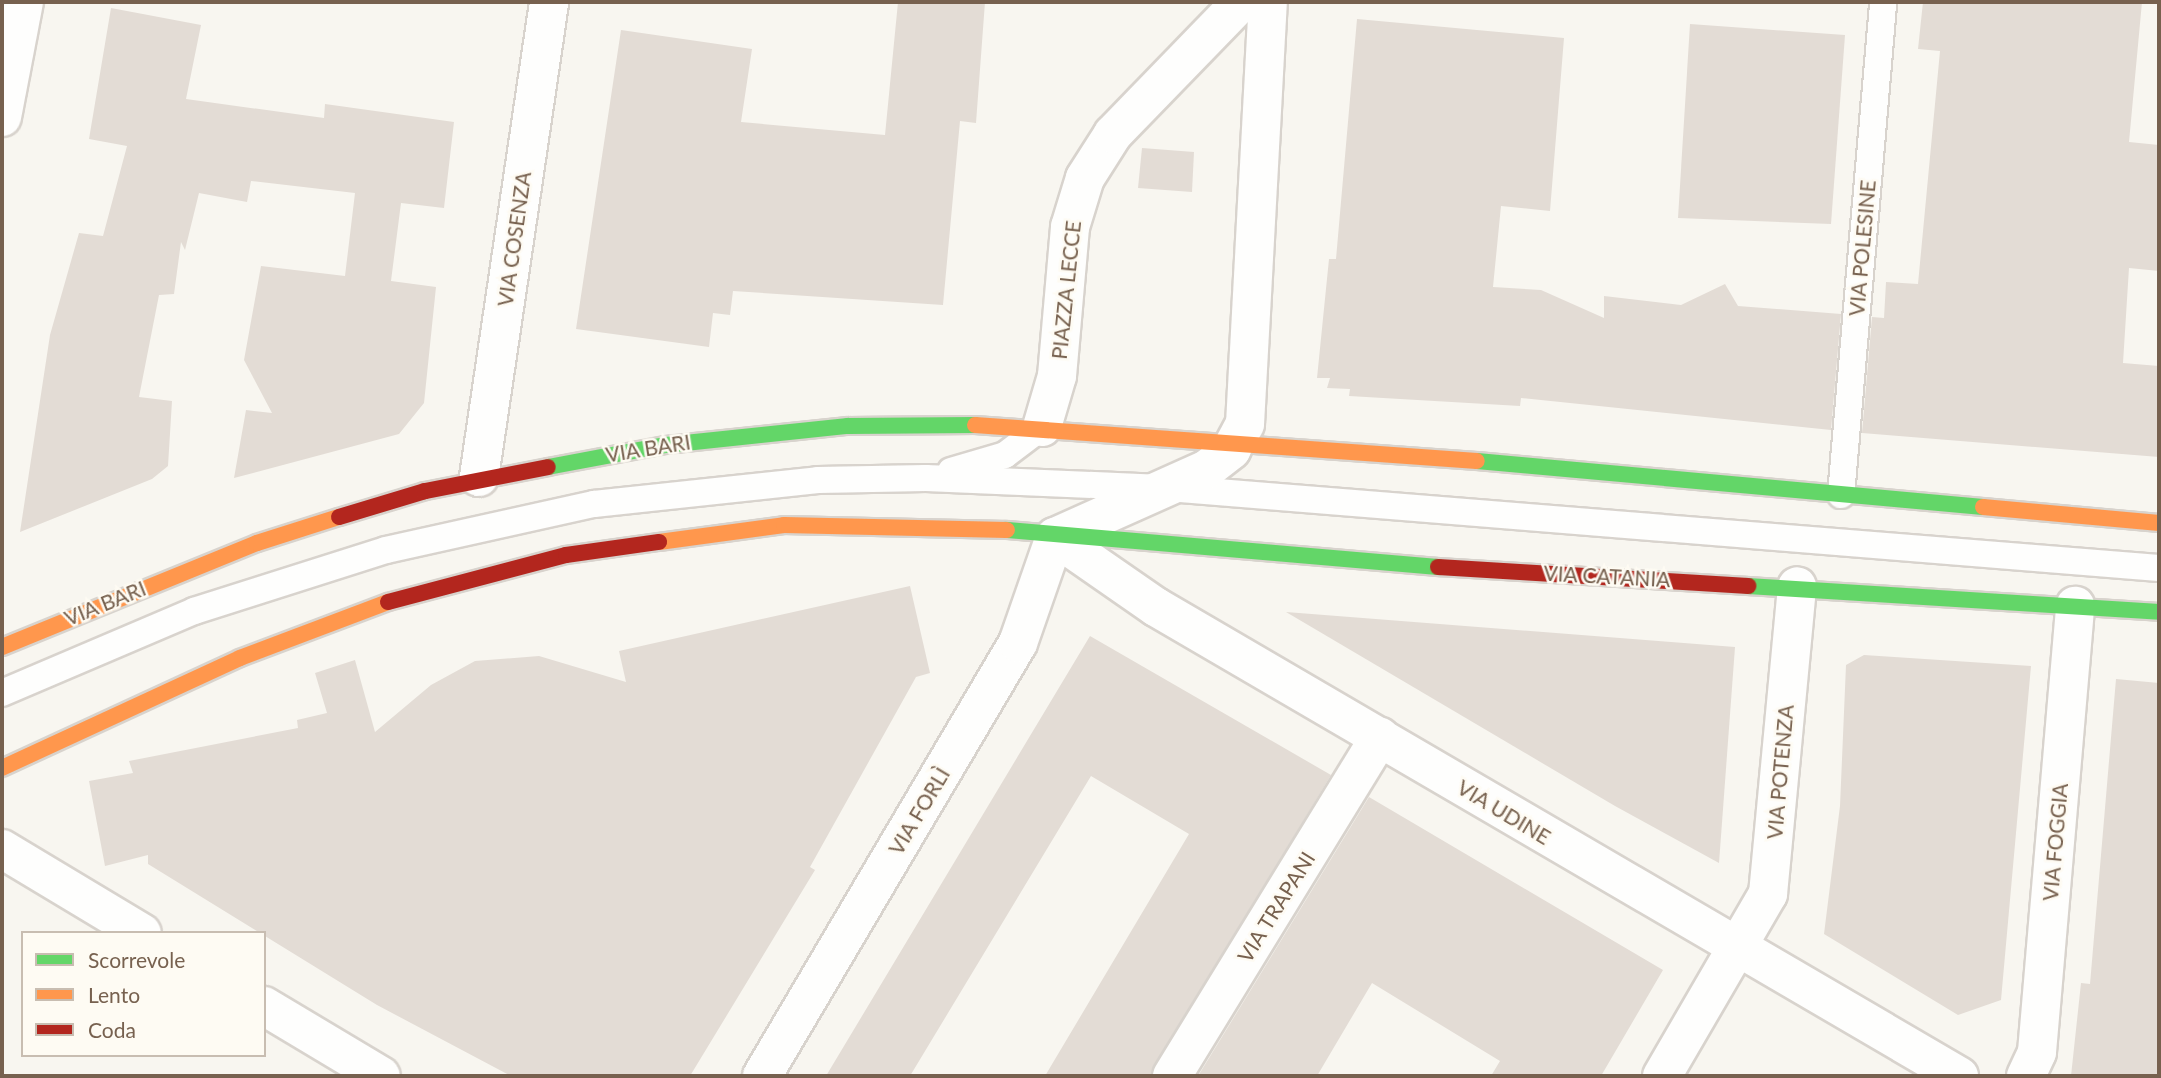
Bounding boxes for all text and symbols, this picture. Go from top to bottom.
street label: VIA COSENZA [492,170,536,308]
street label: VIA POLESINE [1843,178,1881,318]
street label: PIAZZA LECCE [1046,219,1086,361]
street label: VIA BARI [603,429,693,467]
street label: VIA CATANIA [1543,560,1671,592]
street label: VIA BARI [60,575,150,631]
street label: VIA POTENZA [1762,703,1798,841]
street label: VIA FORLÌ [883,762,955,860]
street label: VIA UDINE [1452,774,1556,850]
street label: VIA FOGGIA [2037,782,2073,902]
street label: VIA TRAPANI [1232,846,1320,968]
legend [21,931,266,1057]
text: Scorrevole [88,947,185,972]
text: Lento [88,982,140,1007]
text: Coda [88,1017,136,1042]

